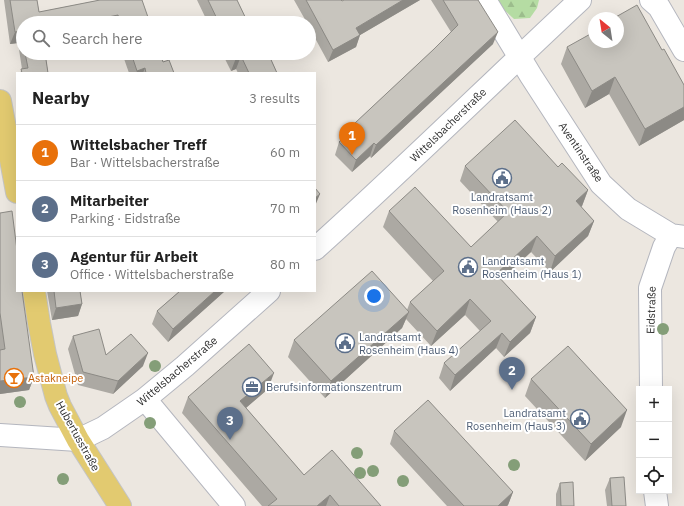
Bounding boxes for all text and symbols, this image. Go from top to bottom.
north arrow [588,12,624,48]
search box [16,16,316,60]
icon: search [30,27,52,49]
text: Search here [62,29,142,48]
street label: Wittelsbacherstraße [407,85,489,165]
text: Nearby [32,87,90,109]
text: 3 results [249,90,300,107]
street label: Aventinstraße [556,119,606,185]
pin: 1 [339,122,365,155]
text: Wittelsbacher Treff [70,135,207,154]
text: 1 [41,144,49,161]
text: 60 m [270,144,300,161]
text: Bar · Wittelsbacherstraße [70,154,220,171]
public building icon: Landratsamt Rosenheim (Haus 2) [491,167,513,189]
place label: Landratsamt Rosenheim (Haus 2) [452,190,552,217]
text: Mitarbeiter [70,191,149,210]
text: 2 [41,200,49,217]
text: 70 m [270,200,300,217]
text: Parking · Eidstraße [70,210,180,227]
text: Agentur für Arbeit [70,247,198,266]
place label: Landratsamt Rosenheim (Haus 1) [482,254,582,281]
text: 3 [41,256,49,273]
text: 80 m [270,256,300,273]
public building icon: Landratsamt Rosenheim (Haus 1) [457,256,479,278]
text: Office · Wittelsbacherstraße [70,266,234,283]
your location [364,286,384,306]
street label: Eidstraße [643,286,659,334]
place label: Landratsamt Rosenheim (Haus 4) [359,330,459,357]
public building icon: Landratsamt Rosenheim (Haus 4) [334,332,356,354]
street label: Wittelsbacherstraße [134,333,220,409]
pin: 2 [499,357,525,390]
bar icon: Astakneipe [3,367,25,389]
place label: Astakneipe [28,371,83,385]
office icon: Berufsinformationszentrum [241,376,263,398]
place label: Berufsinformationszentrum [266,380,402,394]
map controls [636,386,672,494]
button: + [636,386,672,422]
street label: Hubertusstraße [53,398,103,474]
place label: Landratsamt Rosenheim (Haus 3) [466,406,566,433]
pin: 3 [217,407,243,440]
public building icon: Landratsamt Rosenheim (Haus 3) [569,408,591,430]
button: − [636,422,672,458]
button: locate [636,458,672,494]

